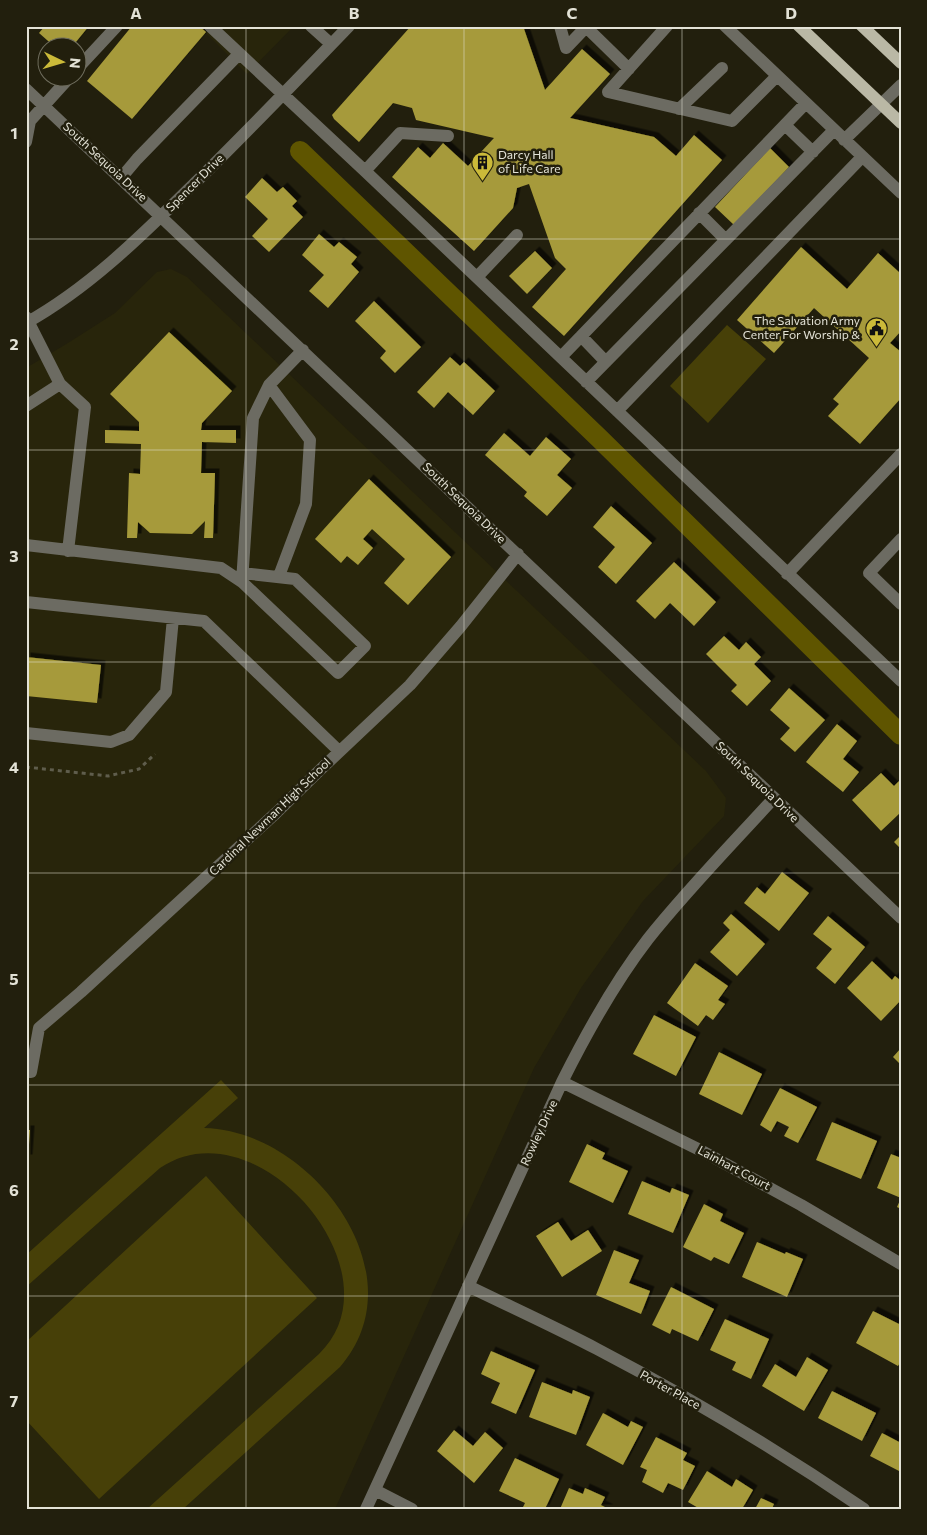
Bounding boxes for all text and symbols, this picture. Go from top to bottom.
text: A [130,3,142,22]
text: B [349,3,360,22]
text: C [567,3,578,22]
text: D [785,3,797,22]
north arrow [38,38,88,88]
text: N [67,57,84,69]
street label: South Sequoia Drive [61,119,151,204]
text: 1 [10,123,18,142]
place label: Darcy Hall of Life Care [498,147,561,175]
building icon: Darcy Hall of Life Care [470,150,494,181]
street label: Spencer Drive [163,151,226,214]
place label: The Salvation Army Center For Worship & [743,313,860,341]
public building icon: The Salvation Army Center For Worship & [864,316,888,347]
text: 2 [9,334,19,353]
street label: South Sequoia Drive [420,459,509,545]
text: 3 [9,546,19,565]
street label: South Sequoia Drive [713,738,802,824]
street label: Cardinal Newman High School [206,755,333,878]
text: 4 [9,757,19,776]
text: 5 [9,969,19,988]
street label: Rowley Drive [517,1097,559,1168]
street label: Lainhart Court [696,1142,773,1192]
text: 6 [9,1180,19,1199]
street label: Porter Place [638,1367,703,1411]
text: 7 [10,1391,19,1410]

